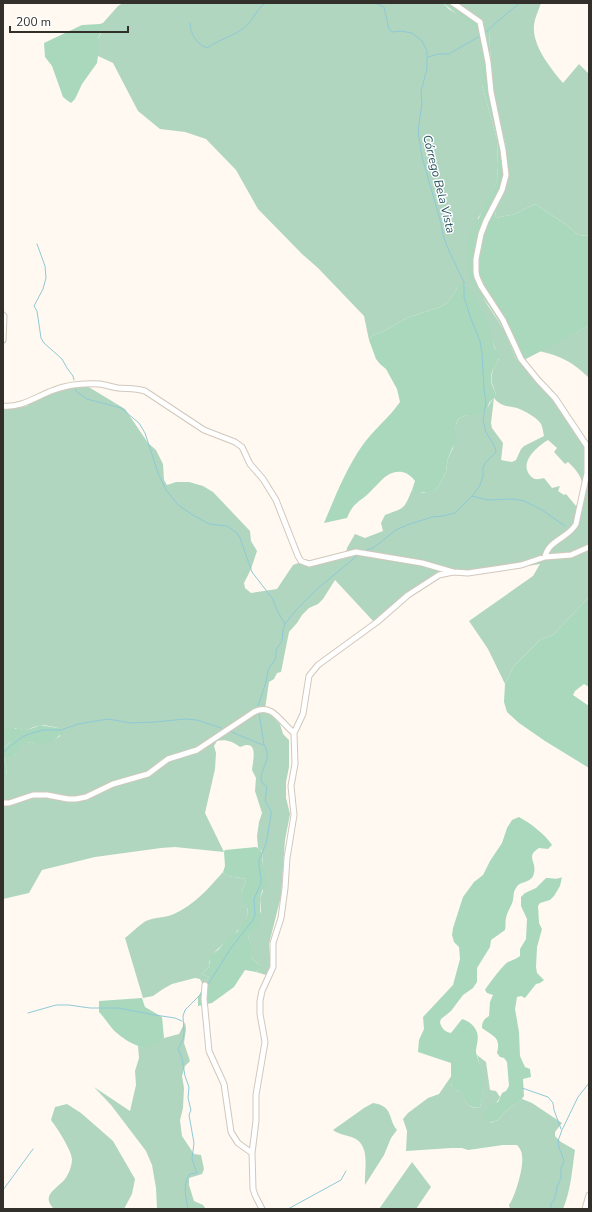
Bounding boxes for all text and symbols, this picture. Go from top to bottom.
scale bar [10,8,128,34]
text: 200 m [16,14,51,30]
water label: Córrego Bela Vista [419,133,459,235]

